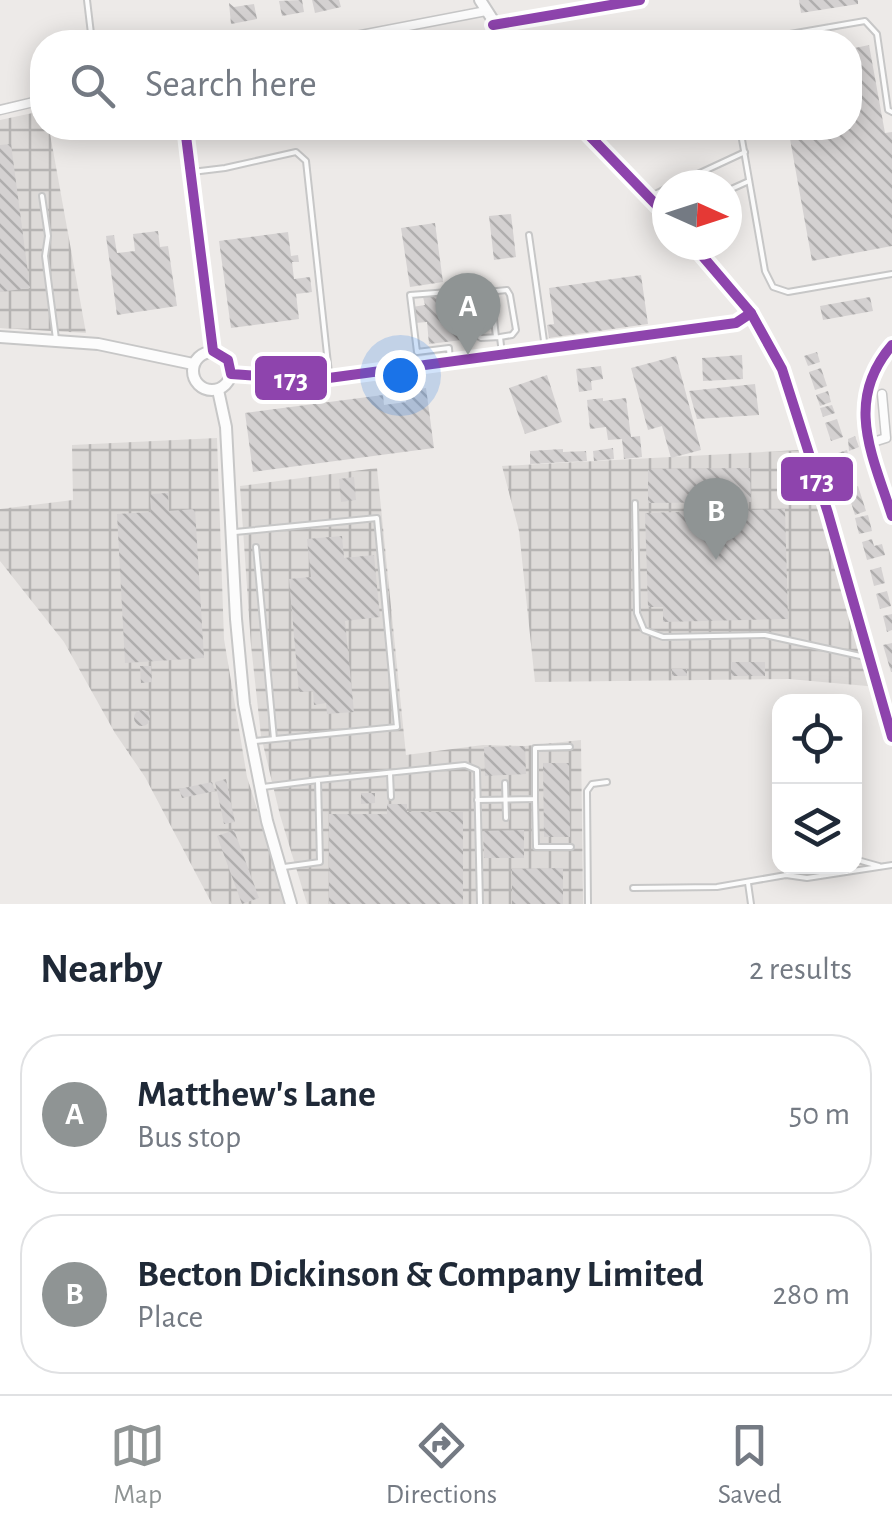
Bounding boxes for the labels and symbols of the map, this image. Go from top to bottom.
north arrow [652,170,742,260]
pin: A [436,272,500,355]
your location [375,350,426,401]
line badge: 173 [253,354,329,402]
text: 173 [274,366,308,394]
line badge: 173 [779,455,855,503]
text: 173 [800,467,834,495]
pin: B [684,478,748,560]

